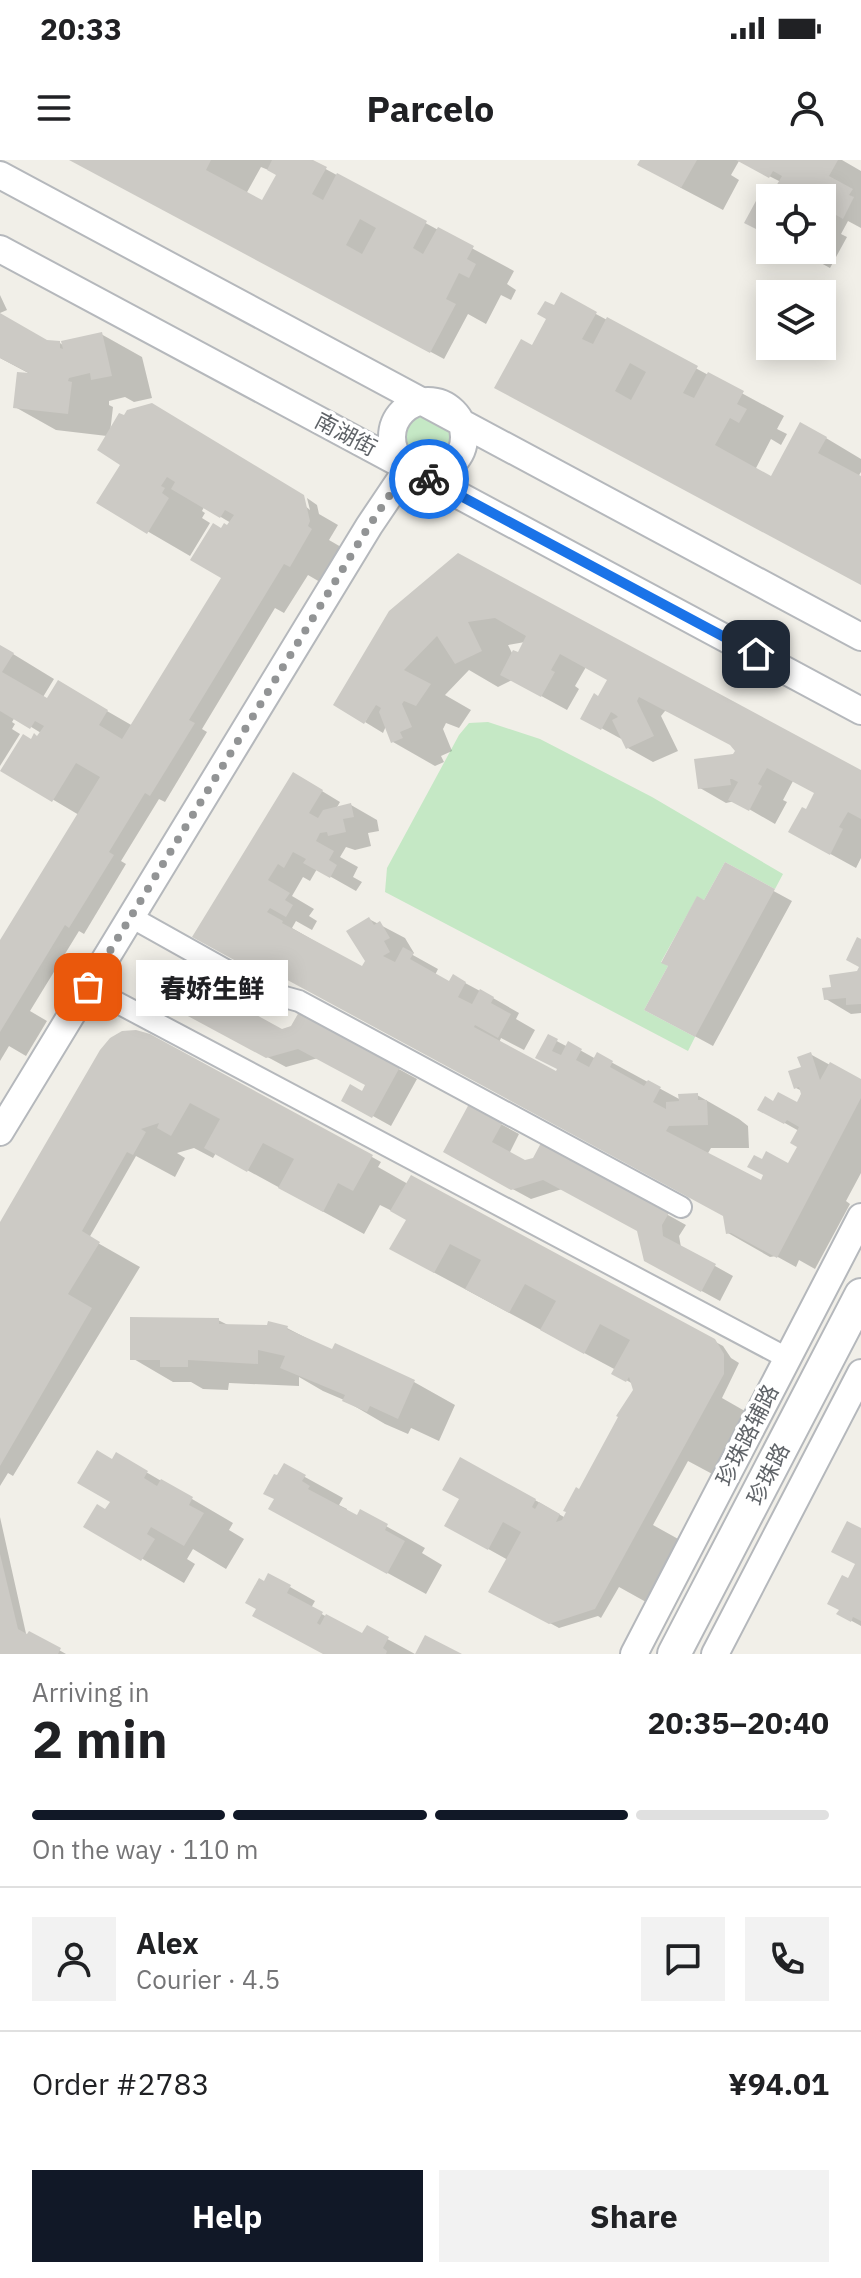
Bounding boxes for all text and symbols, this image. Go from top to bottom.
text: 20:33 [40,9,122,48]
text: Parcelo [367,85,494,132]
icon: menu [32,86,76,130]
icon: person [785,86,829,130]
map controls [756,184,836,360]
button: locate [756,184,836,264]
button: layers [756,280,836,360]
street label: 南湖街 [310,405,382,462]
courier [389,439,469,519]
icon: bike [407,457,451,501]
pin [722,620,790,688]
icon: home [734,632,778,676]
pin [54,953,122,1021]
callout: 春娇生鲜 [136,959,288,1015]
icon: bag [66,965,110,1009]
text: 春娇生鲜 [160,971,264,1005]
street label: 珍珠路辅路 [710,1380,784,1490]
street label: 珍珠路 [741,1439,795,1509]
text: Arriving in [32,1675,149,1709]
text: 20:35–20:40 [648,1703,829,1742]
text: 2 min [32,1705,168,1772]
text: On the way · 110 m [32,1832,258,1866]
button: person [32,1917,116,2001]
button: chat [641,1917,725,2001]
button: phone [745,1917,829,2001]
text: Alex [136,1923,199,1962]
text: Courier · 4.5 [136,1962,280,1996]
text: Order #2783 [32,2064,209,2103]
text: ¥94.01 [728,2064,829,2103]
button: Help [32,2170,423,2262]
button: Share [439,2170,829,2262]

